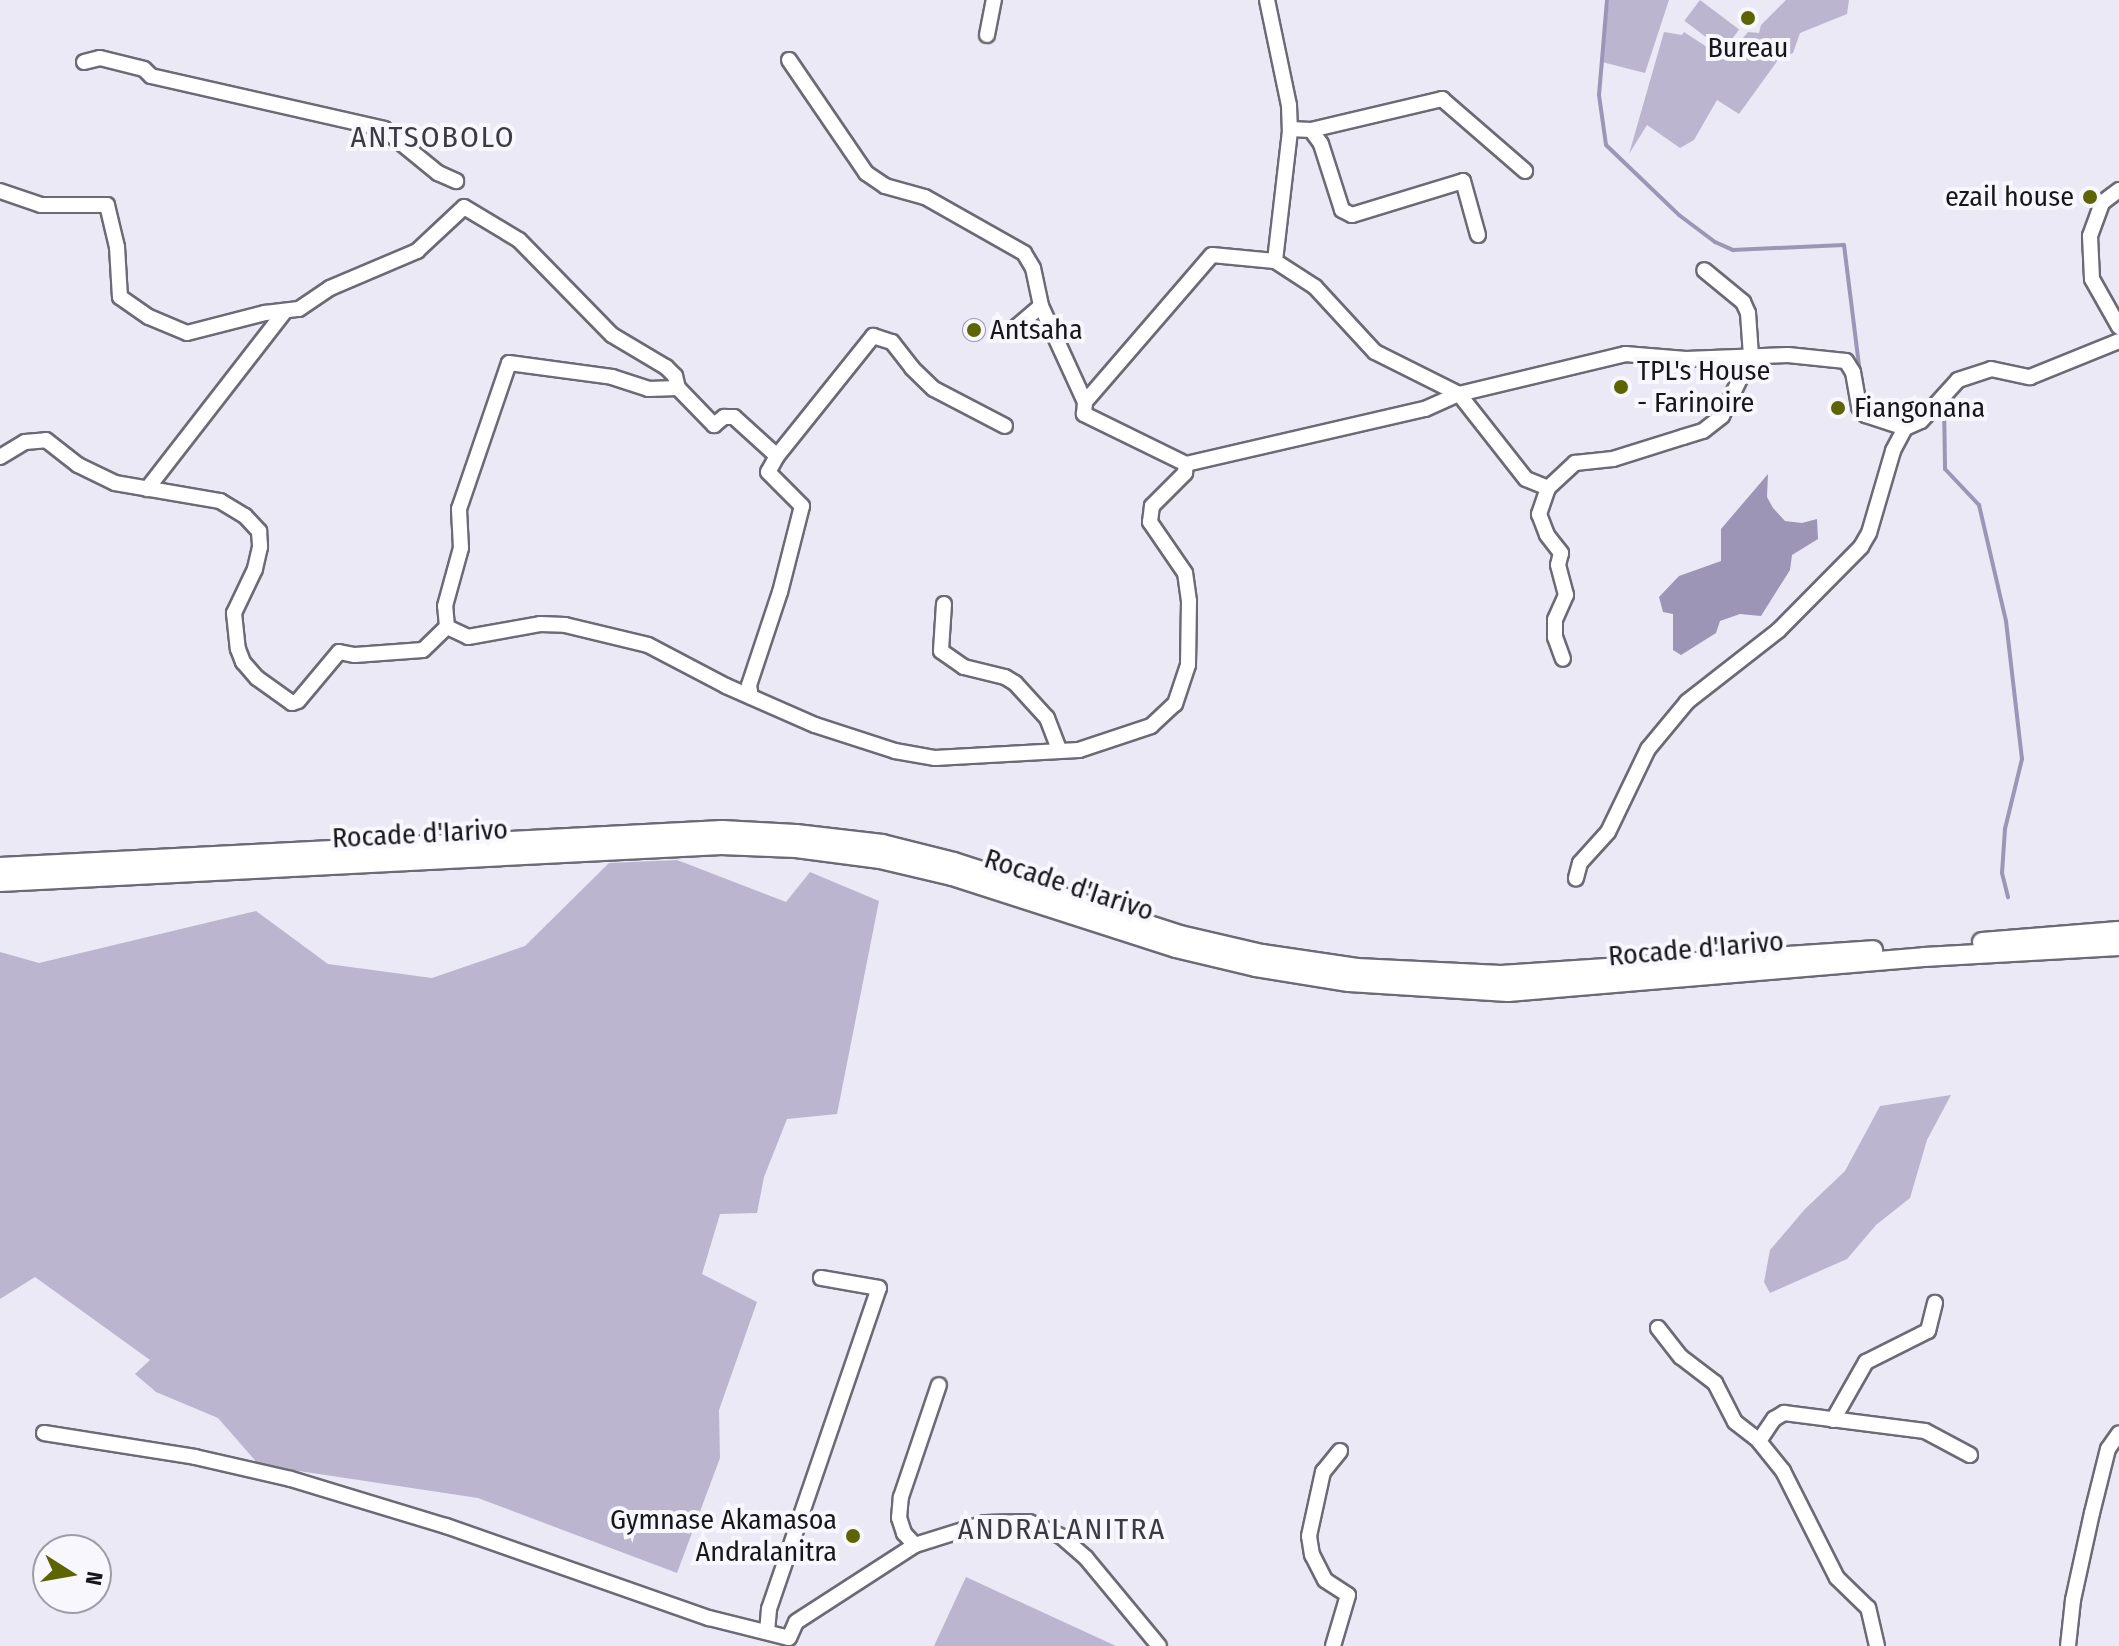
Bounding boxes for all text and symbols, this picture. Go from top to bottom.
marker: Bureau [1739,9,1757,27]
place label: Bureau [1708,31,1788,65]
district label: ANTSOBOLO [350,119,516,155]
place label: ezail house [1945,180,2074,214]
marker: ezail house [2081,188,2099,206]
place label: Antsaha [990,313,1083,347]
marker: Antsaha [965,321,983,339]
place label: TPL's House - Farinoire [1637,354,1770,420]
marker: TPL's House - Farinoire [1612,378,1630,396]
place label: Fiangonana [1854,391,1985,425]
marker: Fiangonana [1829,399,1847,417]
street label: Rocade d'Iarivo [331,813,509,855]
street label: Rocade d'Iarivo [980,842,1158,928]
street label: Rocade d'Iarivo [1607,925,1785,973]
place label: Gymnase Akamasoa Andralanitra [610,1503,837,1569]
district label: ANDRALANITRA [958,1511,1166,1547]
marker: Gymnase Akamasoa Andralanitra [844,1527,862,1545]
north arrow [32,1534,112,1614]
text: N [80,1569,109,1587]

